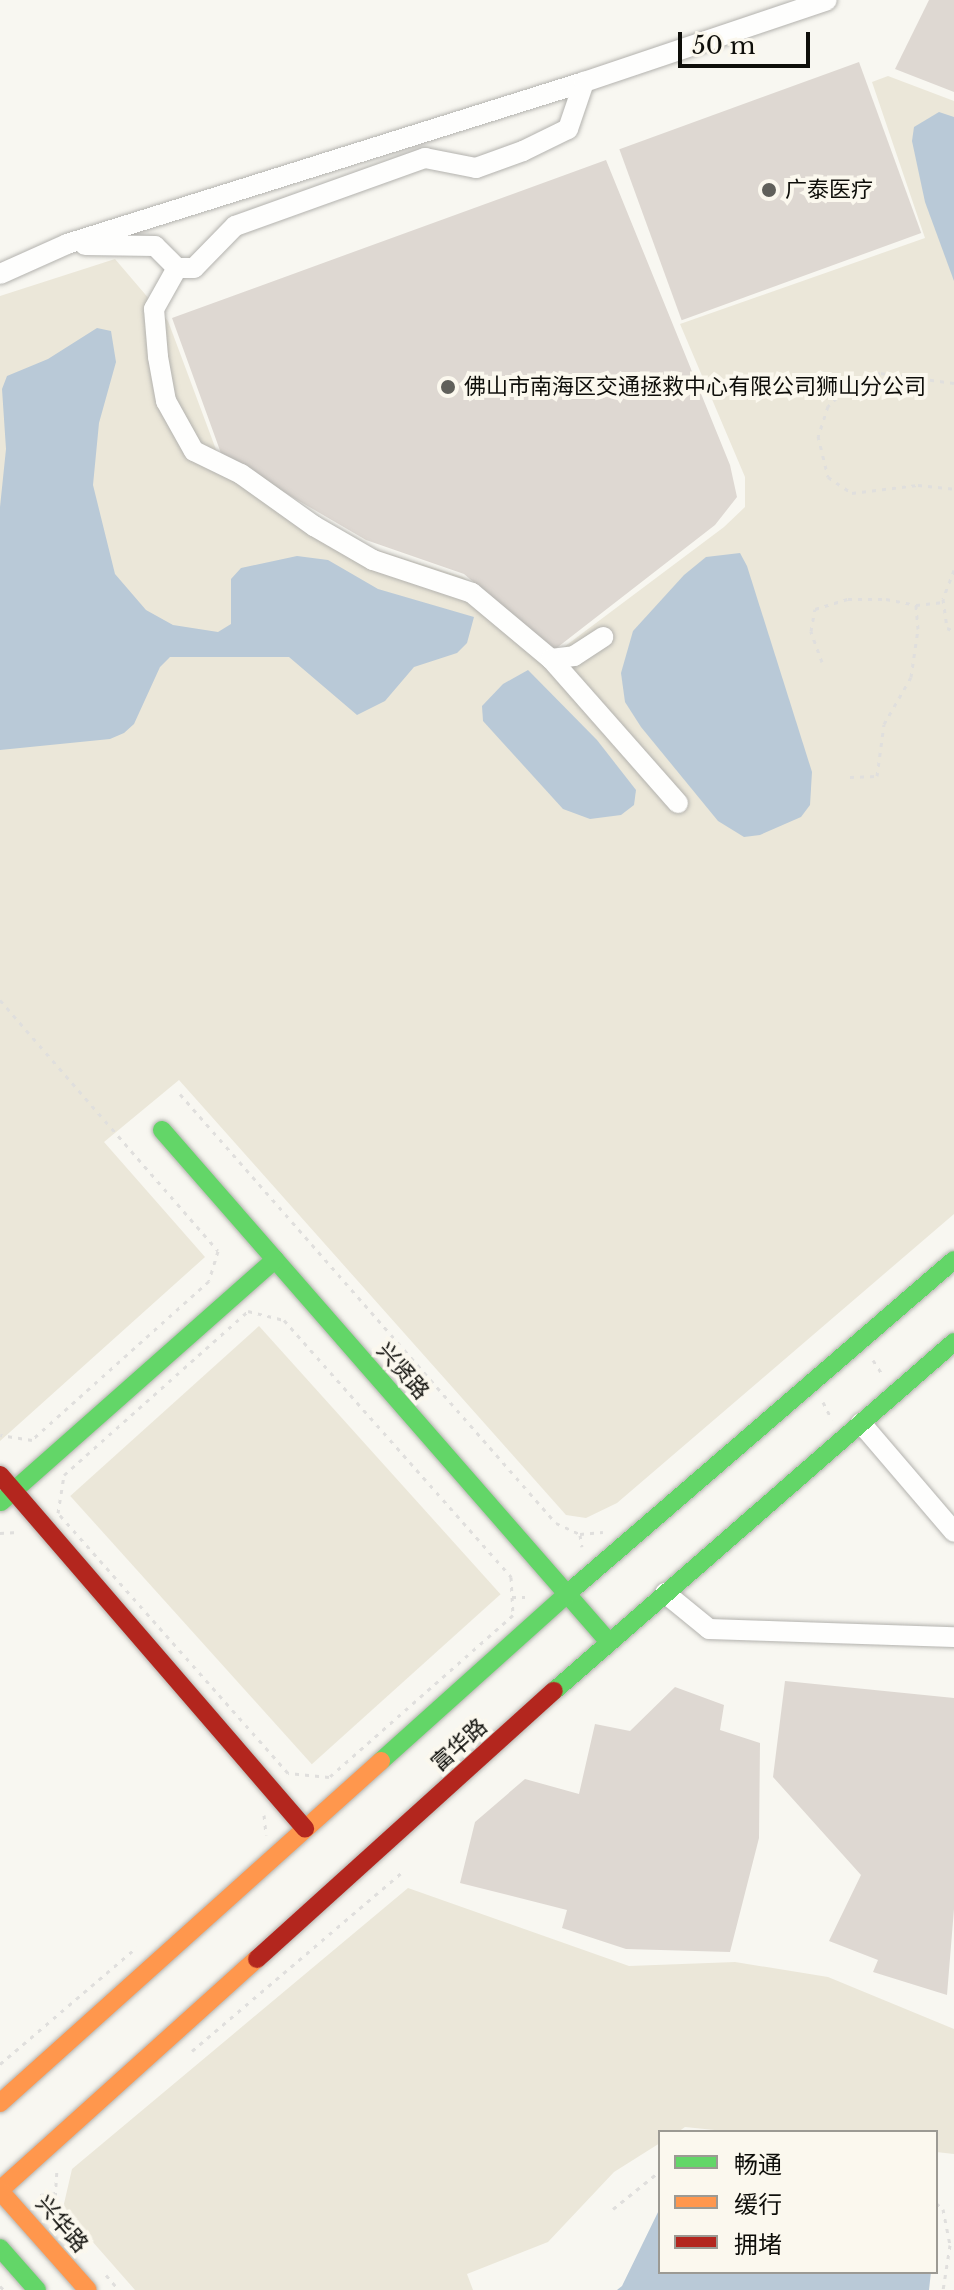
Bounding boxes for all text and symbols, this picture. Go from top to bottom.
scale bar [682,16,814,66]
text: 50 m [692,31,755,60]
place label: 广泰医疗 [785,177,873,203]
marker: 广泰医疗 [760,181,778,199]
place label: 佛山市南海区交通拯救中心有限公司狮山分公司 [464,374,926,400]
marker: 佛山市南海区交通拯救中心有限公司狮山分公司 [439,378,457,396]
street label: 兴贤路 [371,1337,435,1405]
street label: 富华路 [426,1713,492,1777]
legend [658,2130,938,2274]
text: 畅通 [734,2150,782,2179]
street label: 兴华路 [30,2190,94,2258]
text: 缓行 [734,2190,782,2219]
text: 拥堵 [734,2230,782,2259]

